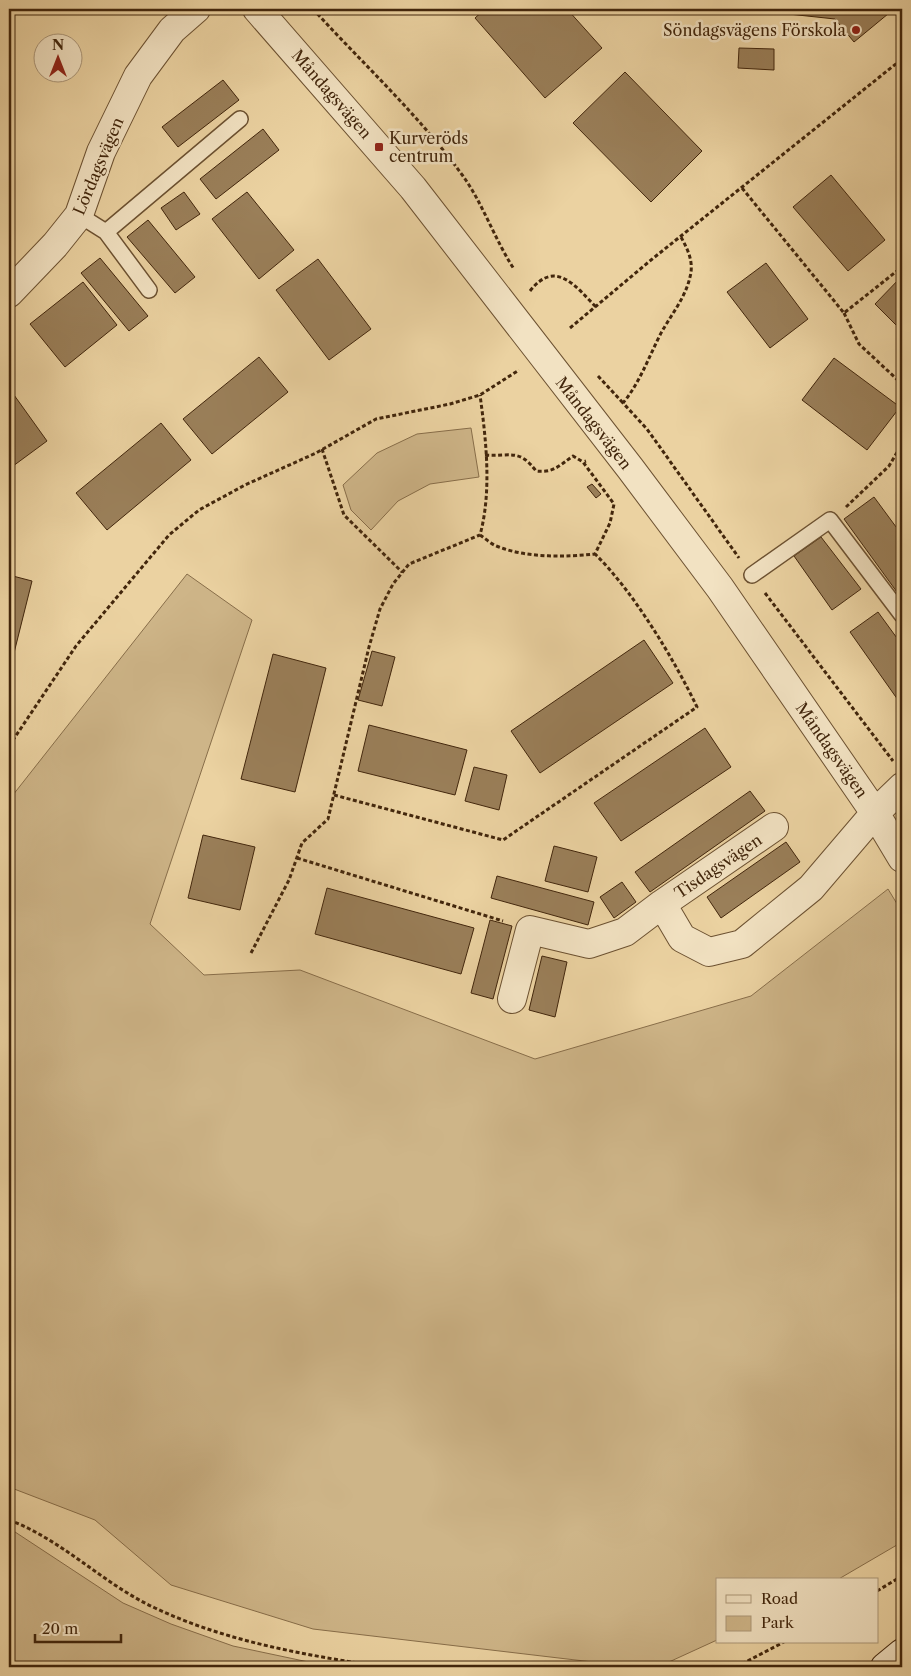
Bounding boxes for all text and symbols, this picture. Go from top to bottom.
place label: Söndagsvägens Förskola [663,20,847,40]
marker: Söndagsvägens Förskola [850,24,862,36]
north arrow [32,32,82,82]
text: N [52,36,64,54]
street label: Måndagsvägen [288,45,376,143]
street label: Lördagsvägen [68,114,128,218]
place label: Kurveröds centrum [389,128,468,166]
marker: Kurveröds centrum [373,141,385,153]
street label: Måndagsvägen [552,373,636,473]
street label: Måndagsvägen [792,698,872,802]
street label: Tisdagsvägen [671,829,765,903]
legend [716,1578,878,1644]
text: Road [761,1589,798,1608]
scale bar [35,1611,121,1643]
text: Park [761,1613,795,1632]
text: 20 m [42,1619,78,1638]

